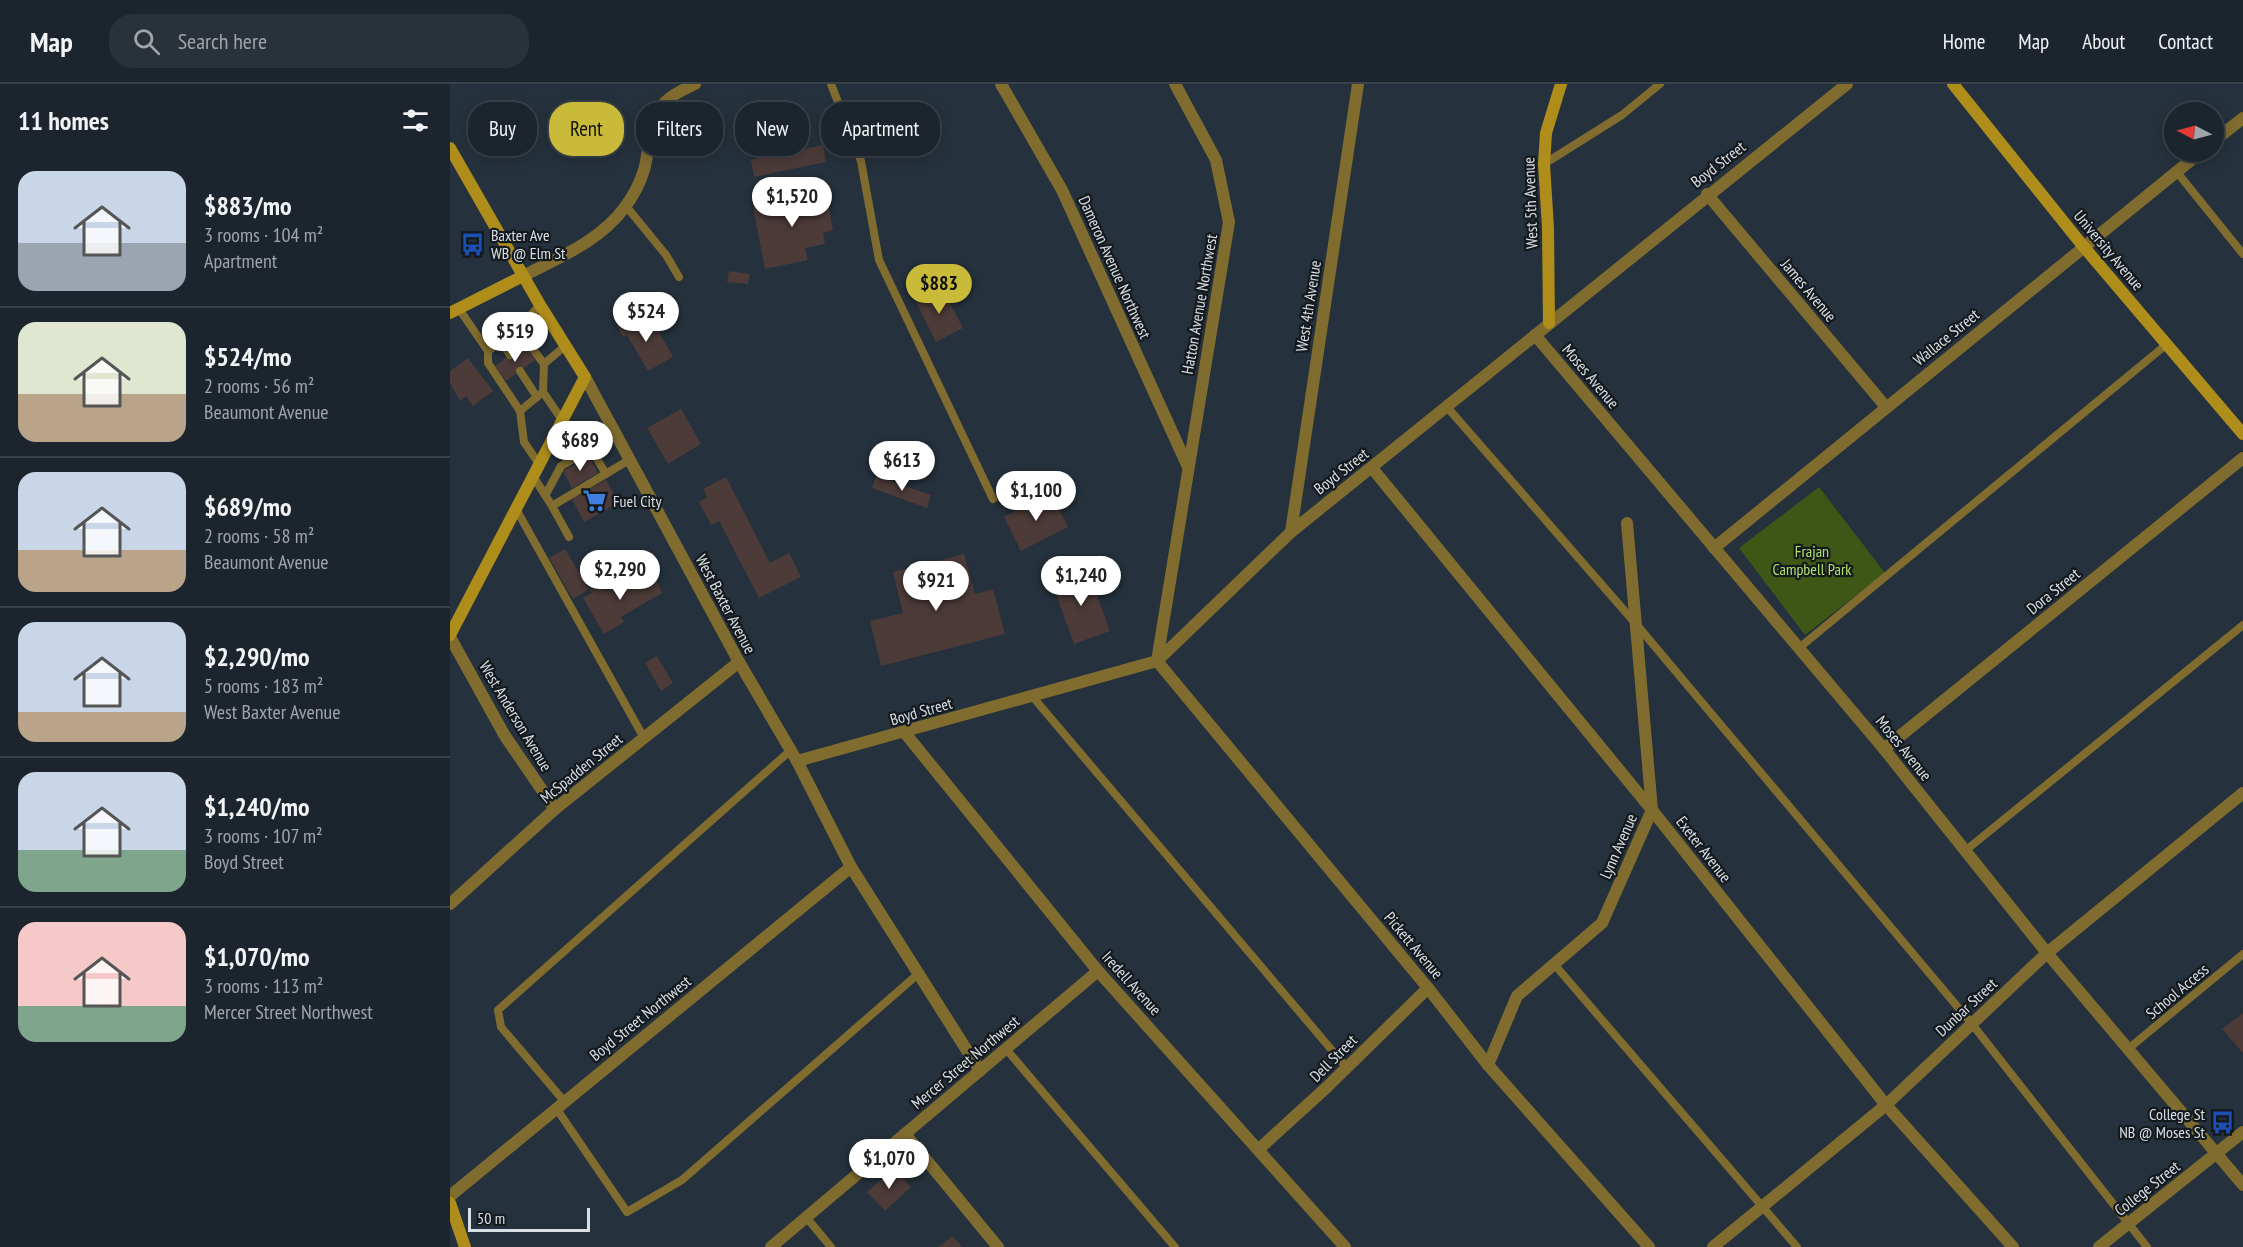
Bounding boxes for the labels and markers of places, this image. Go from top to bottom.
pin: $1,520 [743,177,841,228]
place label: Baxter Ave WB @ Elm St [491,225,566,263]
bus stop icon: Baxter Ave WB @ Elm St [460,231,486,257]
pin: $883 [903,264,975,315]
pin: $524 [610,292,682,343]
pin: $519 [479,312,551,363]
pin: $689 [544,421,616,472]
pin: $613 [866,441,938,492]
pin: $1,100 [987,471,1085,522]
supermarket icon: Fuel City [582,488,608,514]
place label: Fuel City [613,491,661,511]
pin: $2,290 [571,550,669,601]
pin: $1,240 [1032,556,1130,607]
pin: $921 [900,561,972,612]
place label: College St NB @ Moses St [2119,1104,2206,1142]
bus stop icon: College St NB @ Moses St [2210,1110,2236,1136]
pin: $1,070 [840,1139,938,1190]

